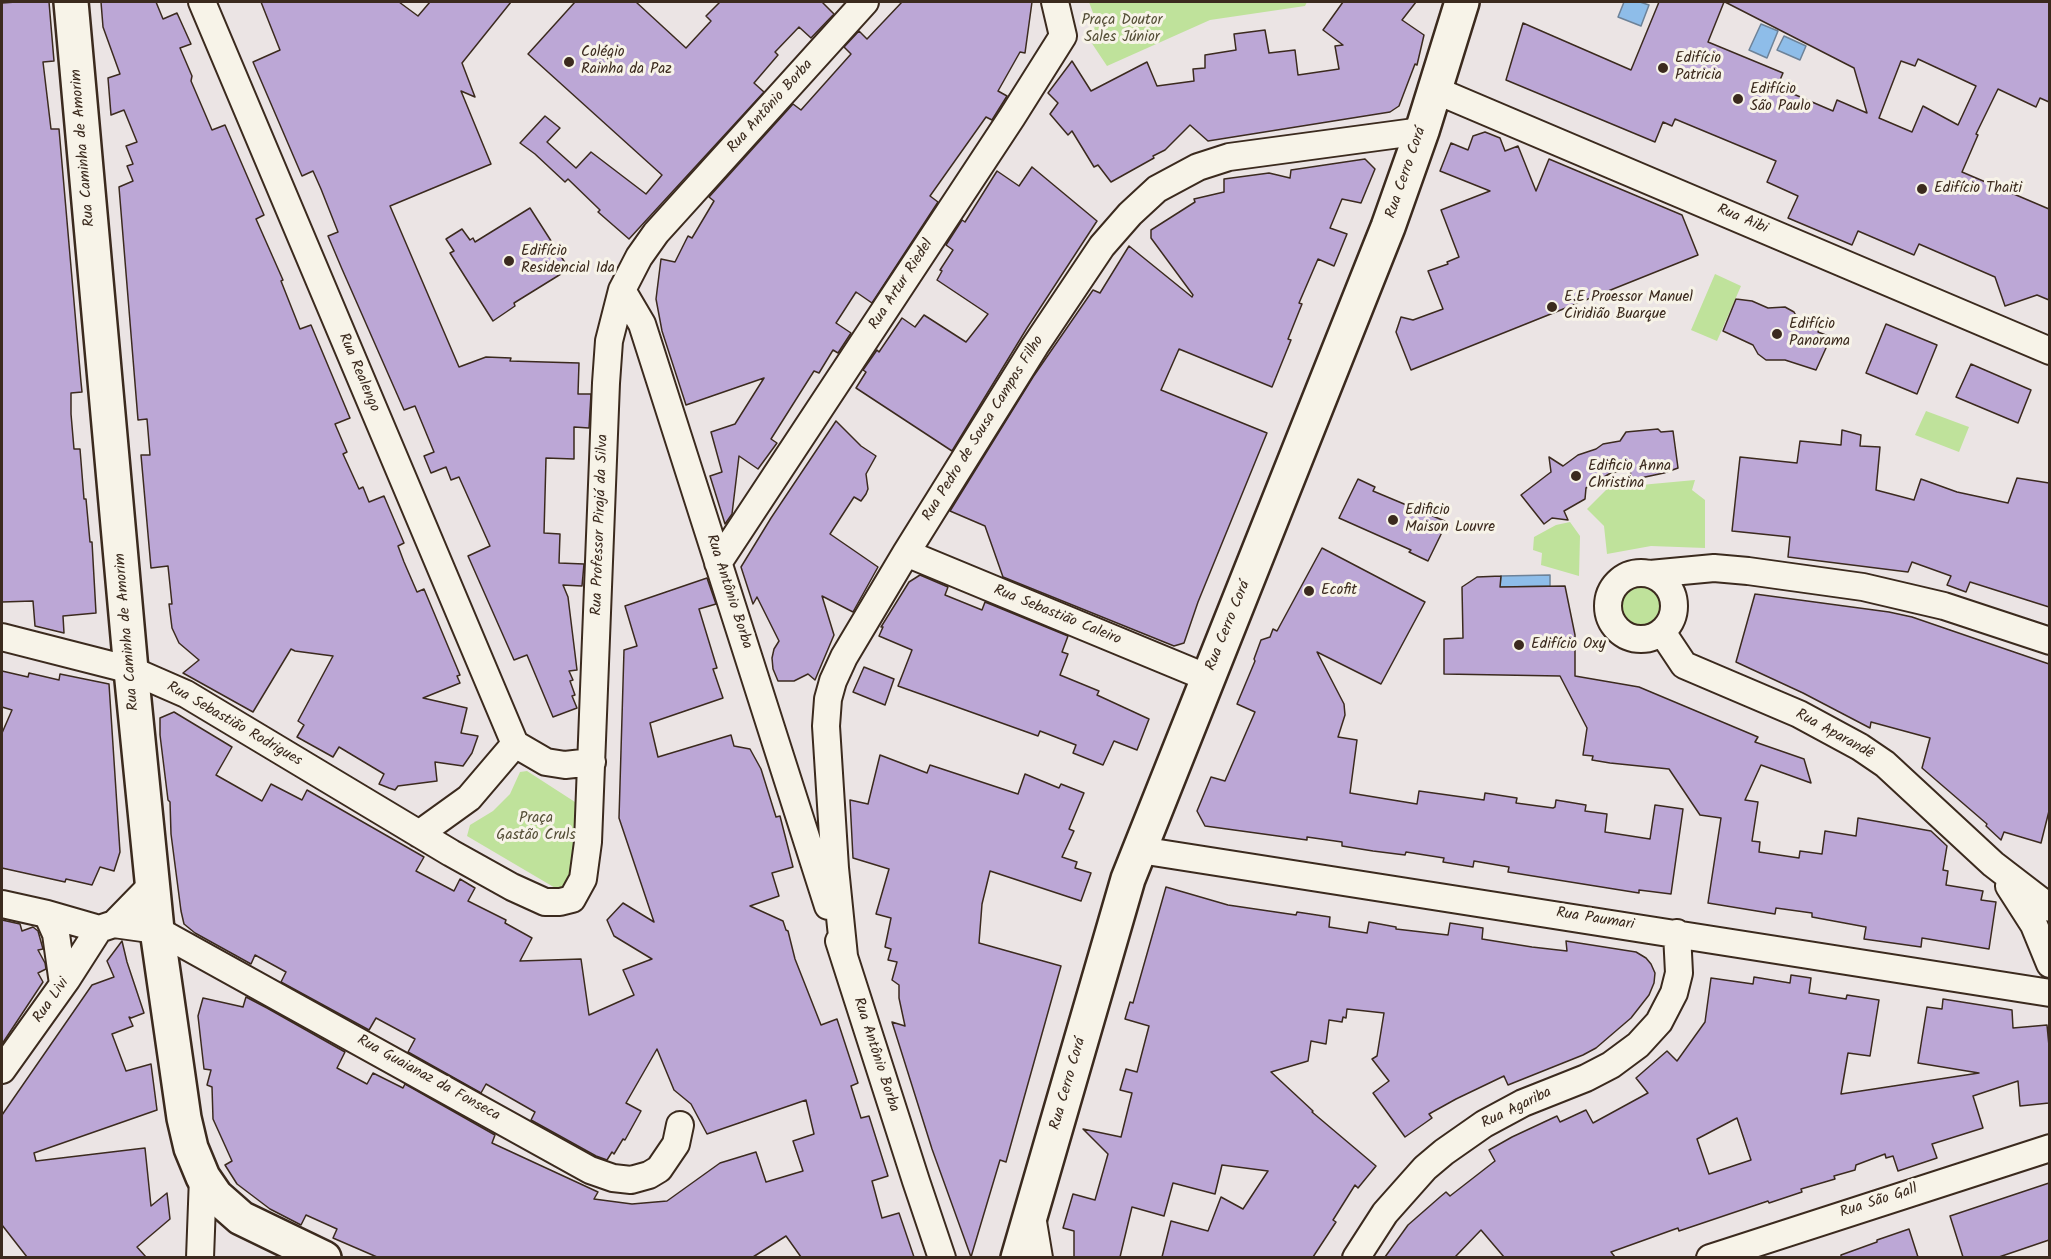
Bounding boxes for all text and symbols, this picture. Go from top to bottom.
park label: Praça Doutor Sales Júnior [1081,12,1163,47]
place label: Colégio Rainha da Paz [581,44,672,79]
place label: Edifício Patricia [1675,50,1722,85]
marker: Colégio Rainha da Paz [562,55,576,69]
street label: Rua Antônio Borba [724,57,818,157]
marker: Edifício Patricia [1656,61,1670,75]
street label: Rua Caminha de Amorim [68,68,100,228]
place label: Edifício São Paulo [1750,81,1811,116]
marker: Edifício São Paulo [1731,92,1745,106]
street label: Rua Cerro Corá [1383,125,1431,221]
place label: Edifício Thaiti [1934,180,2022,198]
marker: Edifício Thaiti [1915,182,1929,196]
street label: Rua Aibi [1714,201,1770,239]
street label: Rua Artur Riedel [866,236,938,334]
place label: Edifício Residencial Ida [521,243,615,278]
marker: Edifício Residencial Ida [502,254,516,268]
place label: E.E Proessor Manuel Ciridião Buarque [1564,289,1693,324]
marker: E.E Proessor Manuel Ciridião Buarque [1545,300,1559,314]
place label: Edifício Panorama [1789,316,1850,351]
marker: Edifício Panorama [1770,327,1784,341]
street label: Rua Realengo [333,331,383,415]
street label: Rua Pedro de Sousa Campos Filho [919,333,1049,525]
street label: Rua Professor Pirajá da Silva [589,434,613,616]
place label: Edificio Anna Christina [1588,458,1671,493]
marker: Edificio Anna Christina [1569,469,1583,483]
place label: Edificio Maison Louvre [1405,502,1495,537]
marker: Edificio Maison Louvre [1386,513,1400,527]
street label: Rua Antônio Borba [701,532,755,652]
street label: Rua Caminha de Amorim [112,552,144,712]
street label: Rua Cerro Corá [1203,578,1255,674]
street label: Rua Sebastião Caleiro [991,582,1123,650]
place label: Ecofit [1321,582,1357,600]
marker: Ecofit [1302,584,1316,598]
place label: Edifício Oxy [1531,636,1606,654]
marker: Edifício Oxy [1512,638,1526,652]
street label: Rua Sebastião Rodrigues [163,679,305,771]
street label: Rua Aparandê [1792,706,1876,764]
park label: Praça Gastão Cruls [496,810,576,845]
street label: Rua Paumari [1555,905,1635,935]
street label: Rua Livi [30,975,74,1027]
street label: Rua Antônio Borba [848,995,902,1115]
street label: Rua Guaianaz da Fonseca [353,1032,503,1126]
street label: Rua Cerro Corá [1047,1036,1091,1132]
street label: Rua Agariba [1479,1084,1555,1134]
street label: Rua São Gall [1838,1181,1920,1223]

